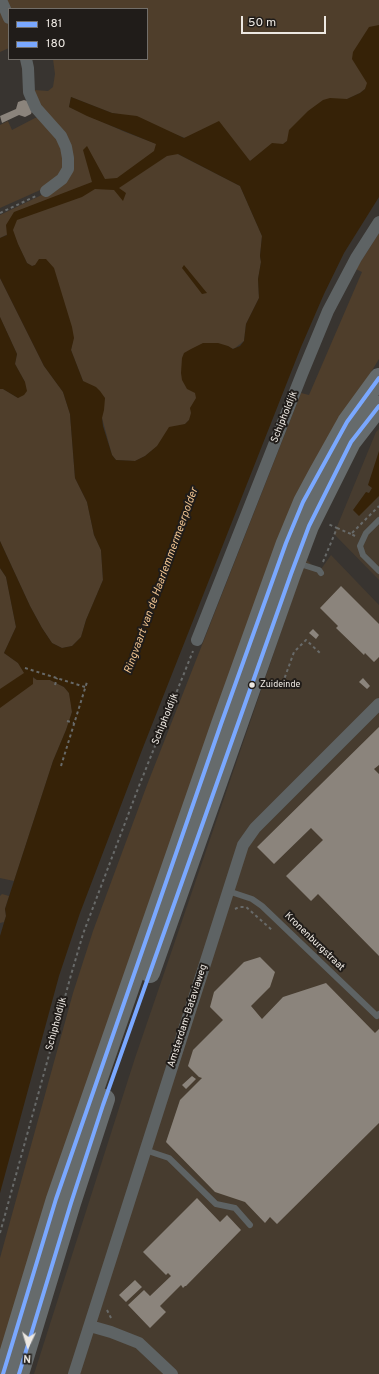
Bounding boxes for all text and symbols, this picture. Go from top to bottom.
legend [8,8,148,60]
scale bar [243,8,328,34]
text: 50 m [248,15,276,31]
text: 181 [46,16,62,32]
text: 180 [46,36,65,52]
street label: Schipholdijk [269,389,301,445]
water label: Ringvaart van de Haarlemmermeerpolder [122,486,202,676]
marker: Zuideinde [247,680,257,690]
place label: Zuideinde [260,680,300,690]
street label: Schipholdijk [150,691,182,747]
street label: Kronenburgstraat [281,910,347,974]
street label: Amsterdam-Bataviaweg [166,963,210,1069]
street label: Schipholdijk [44,996,70,1052]
north arrow [8,1326,48,1366]
text: N [23,1351,32,1365]

